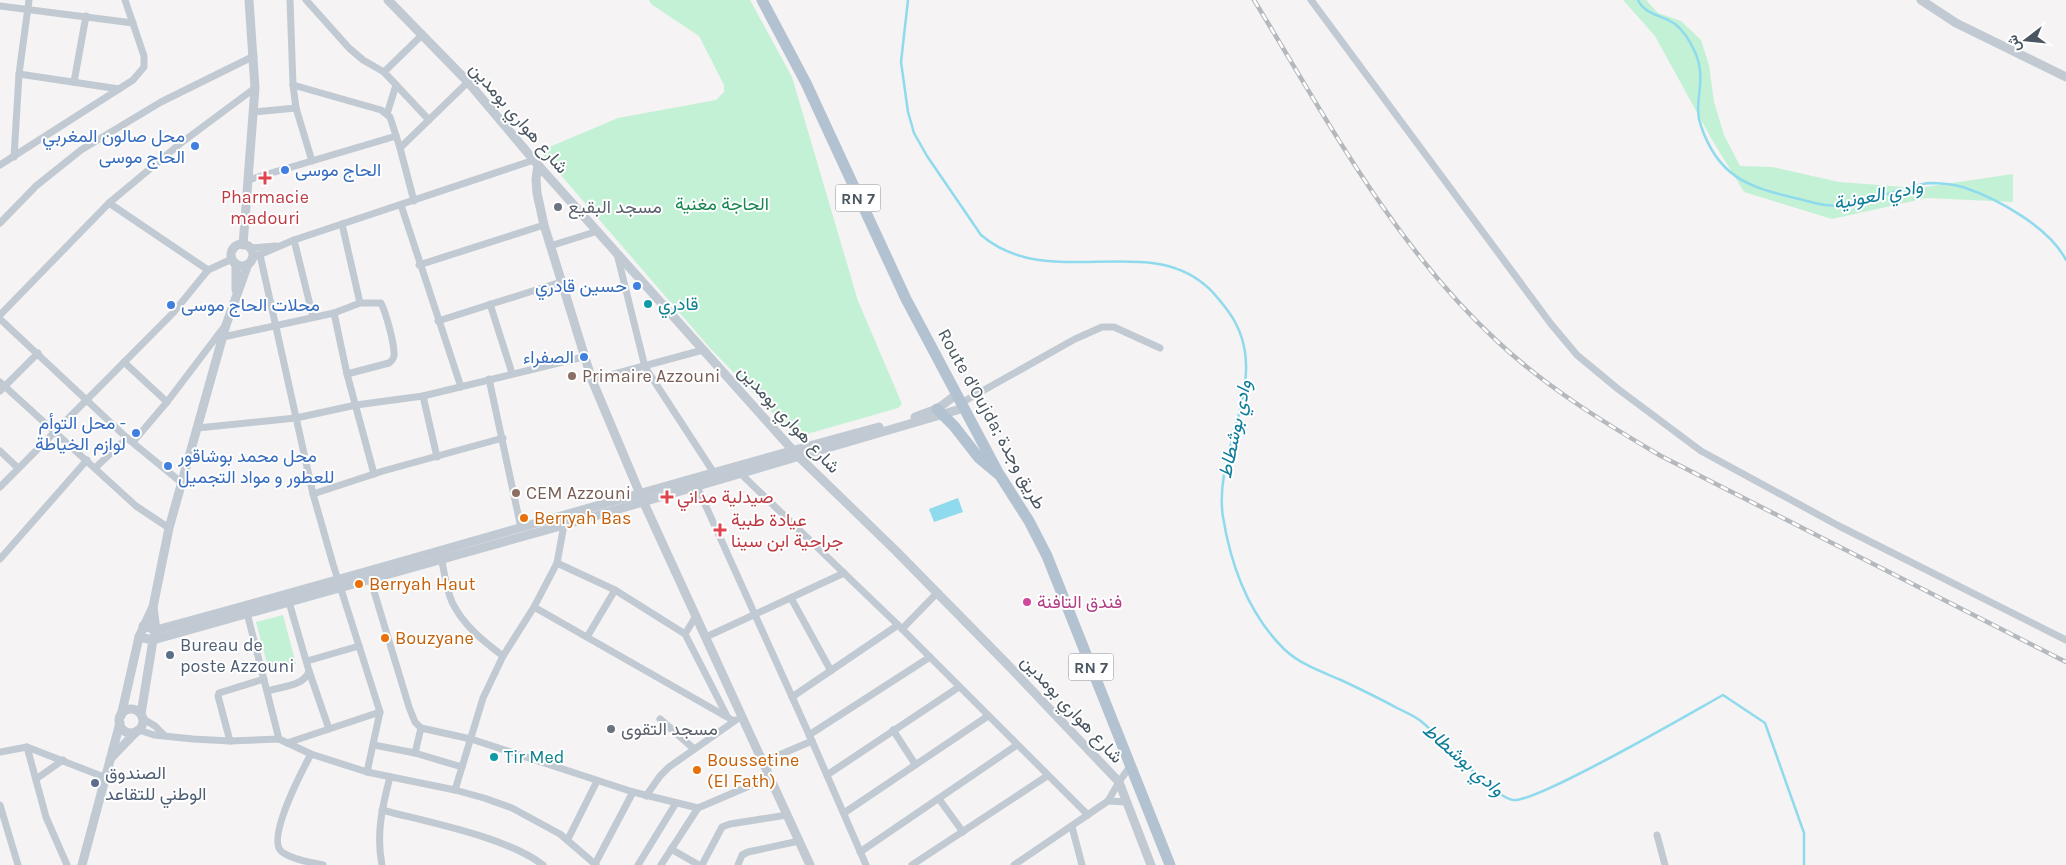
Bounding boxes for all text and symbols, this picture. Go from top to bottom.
north arrow [2001,15,2051,65]
text: ش [2003,33,2024,54]
street label: شارع هواري بومدين [462,58,573,181]
place label: محل صالون المغربي الحاج موسى [42,125,185,169]
marker: محل صالون المغربي الحاج موسى [189,140,201,152]
place label: الحاج موسى [295,159,381,182]
marker: الحاج موسى [279,164,291,176]
marker: Pharmacie madouri [259,172,271,184]
water label: وادي العونية [1832,175,1926,218]
road number: RN 7 [836,184,880,212]
place label: Pharmacie madouri [221,186,309,229]
park label: الحاجة مغنية [675,193,769,215]
place label: مسجد البقيع [568,196,662,219]
marker: مسجد البقيع [552,201,564,213]
place label: حسين قادري [535,275,627,301]
marker: حسين قادري [631,280,643,292]
place label: قادري [658,293,698,319]
place label: محلات الحاج موسى [181,294,320,317]
marker: قادري [642,298,654,310]
marker: محلات الحاج موسى [165,299,177,311]
street label: Route d'Oujda; طريق وجدة [933,325,1051,513]
place label: الصفراء [523,346,574,368]
marker: الصفراء [578,351,590,363]
street label: شارع هواري بومدين [730,360,845,480]
place label: Primaire Azzouni [582,365,720,387]
marker: Primaire Azzouni [566,370,578,382]
water label: وادي بوشطاط [1214,377,1260,481]
place label: محل التوأم - لوازم الخياطة [35,412,126,456]
marker: محل التوأم - لوازم الخياطة [130,427,142,439]
place label: محل محمد بوشاقور للعطور و مواد التجميل [177,445,334,488]
marker: محل محمد بوشاقور للعطور و مواد التجميل [162,460,174,472]
place label: CEM Azzouni [526,482,631,504]
place label: صيدلية مداني [677,486,774,512]
marker: CEM Azzouni [510,487,522,499]
marker: صيدلية مداني [661,491,673,503]
place label: Berryah Bas [534,507,631,529]
place label: عيادة طبية جراحية ابن سينا [731,509,843,552]
marker: Berryah Bas [518,512,530,524]
marker: عيادة طبية جراحية ابن سينا [713,523,727,537]
place label: Berryah Haut [369,573,476,595]
marker: Berryah Haut [353,578,365,590]
place label: فندق التافنة [1037,591,1122,613]
marker: فندق التافنة [1021,596,1033,608]
place label: Bouzyane [395,627,474,649]
marker: Bouzyane [379,632,391,644]
place label: Bureau de poste Azzouni [180,634,295,677]
marker: Bureau de poste Azzouni [164,649,176,661]
street label: شارع هواري بومدين [1013,650,1128,770]
road number: RN 7 [1068,654,1114,680]
place label: مسجد التقوى [621,718,718,740]
water label: وادي بوشطاط [1416,719,1509,804]
marker: مسجد التقوى [605,723,617,735]
place label: Tir Med [504,746,564,768]
place label: Boussetine (El Fath) [707,749,799,792]
marker: Tir Med [488,751,500,763]
place label: الصندوق الوطني للتقاعد [105,762,207,809]
marker: Boussetine (El Fath) [691,764,703,776]
marker: الصندوق الوطني للتقاعد [89,777,101,789]

